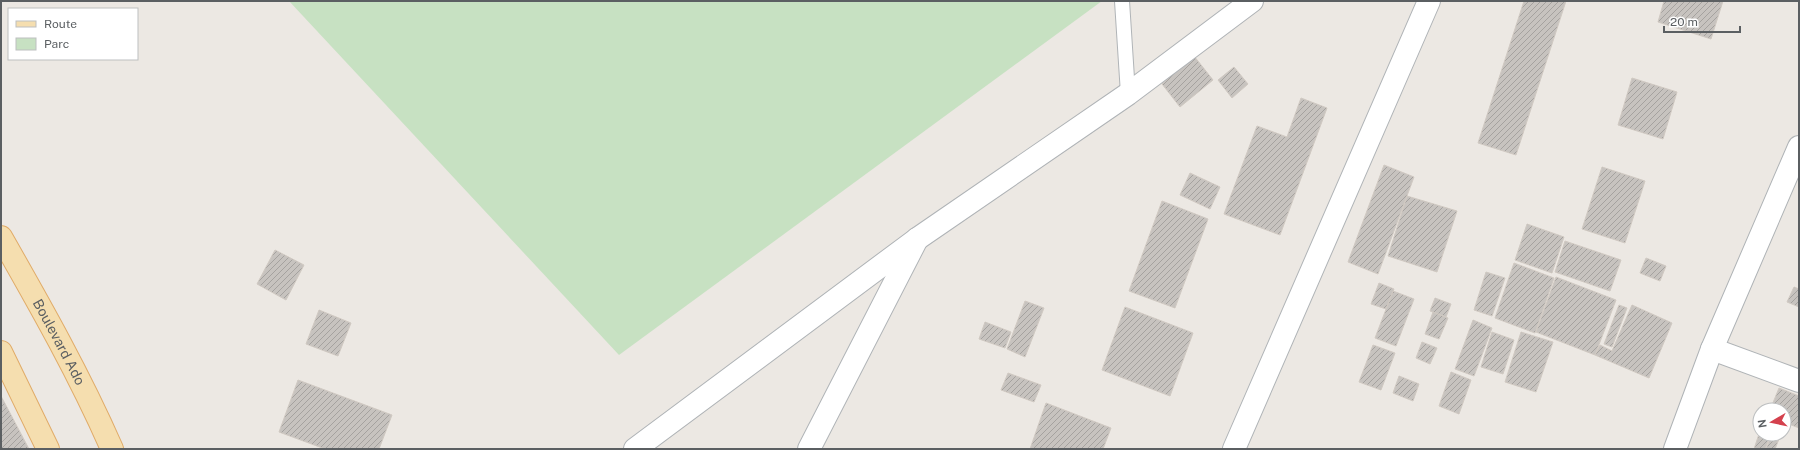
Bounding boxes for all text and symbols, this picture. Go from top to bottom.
legend [8,8,138,60]
scale bar [1664,8,1740,34]
text: 20 m [1670,15,1698,29]
text: Route [44,17,77,31]
text: Parc [44,37,69,51]
street label: Boulevard Ado [30,296,89,388]
north arrow [1752,402,1792,442]
text: N [1756,418,1769,429]

